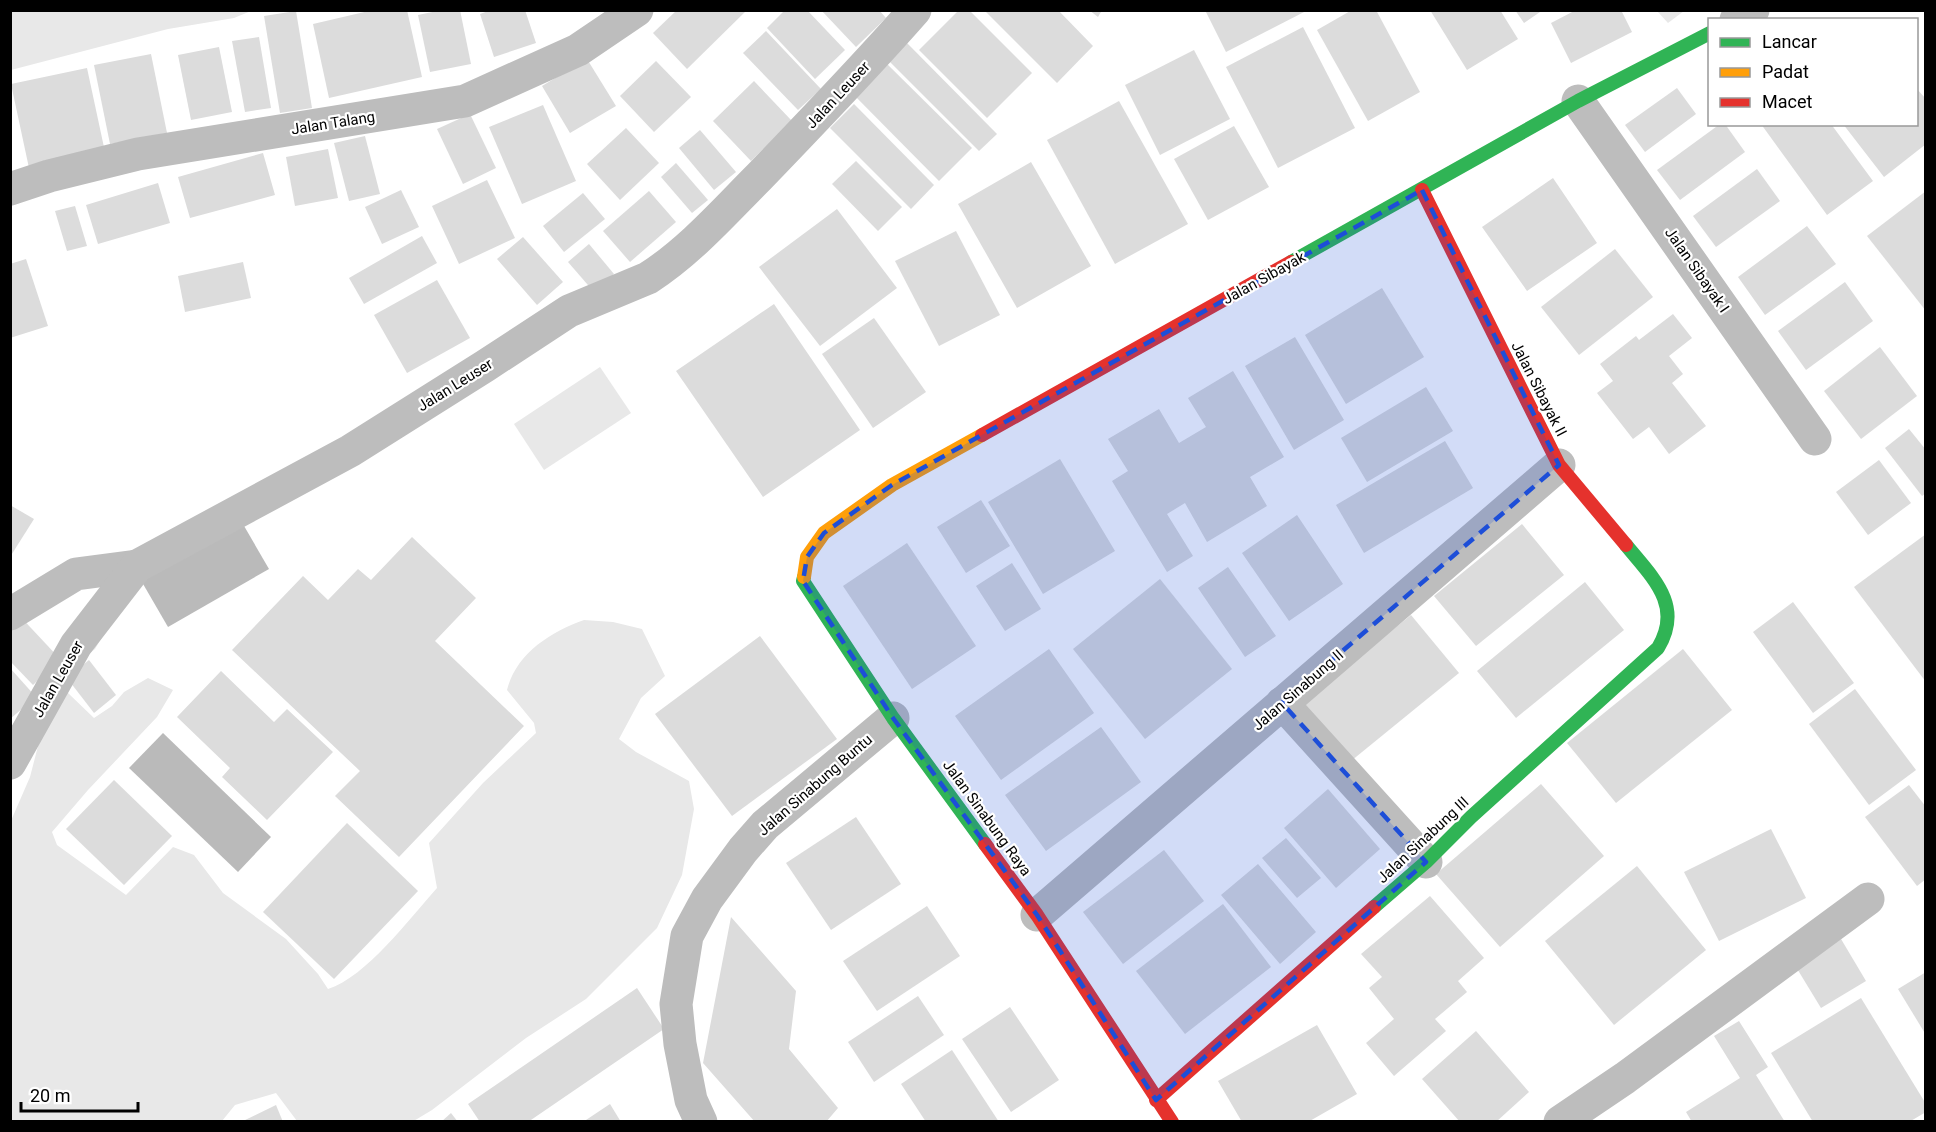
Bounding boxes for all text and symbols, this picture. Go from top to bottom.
legend [1708,18,1918,126]
text: Lancar [1762,31,1817,52]
street label: Jalan Leuser [802,58,874,132]
text: Padat [1762,61,1809,82]
text: Macet [1762,91,1812,112]
street label: Jalan Talang [290,107,376,139]
street label: Jalan Sibayak I [1661,224,1733,316]
street label: Jalan Sibayak [1219,248,1309,308]
street label: Jalan Sibayak II [1507,339,1571,439]
street label: Jalan Leuser [414,355,496,415]
street label: Jalan Leuser [29,638,87,720]
street label: Jalan Sinabung II [1249,646,1347,734]
street label: Jalan Sinabung Buntu [754,730,876,840]
street label: Jalan Sinabung Raya [939,757,1035,879]
street label: Jalan Sinabung III [1373,793,1473,887]
scale bar [21,1075,138,1113]
text: 20 m [30,1085,70,1106]

